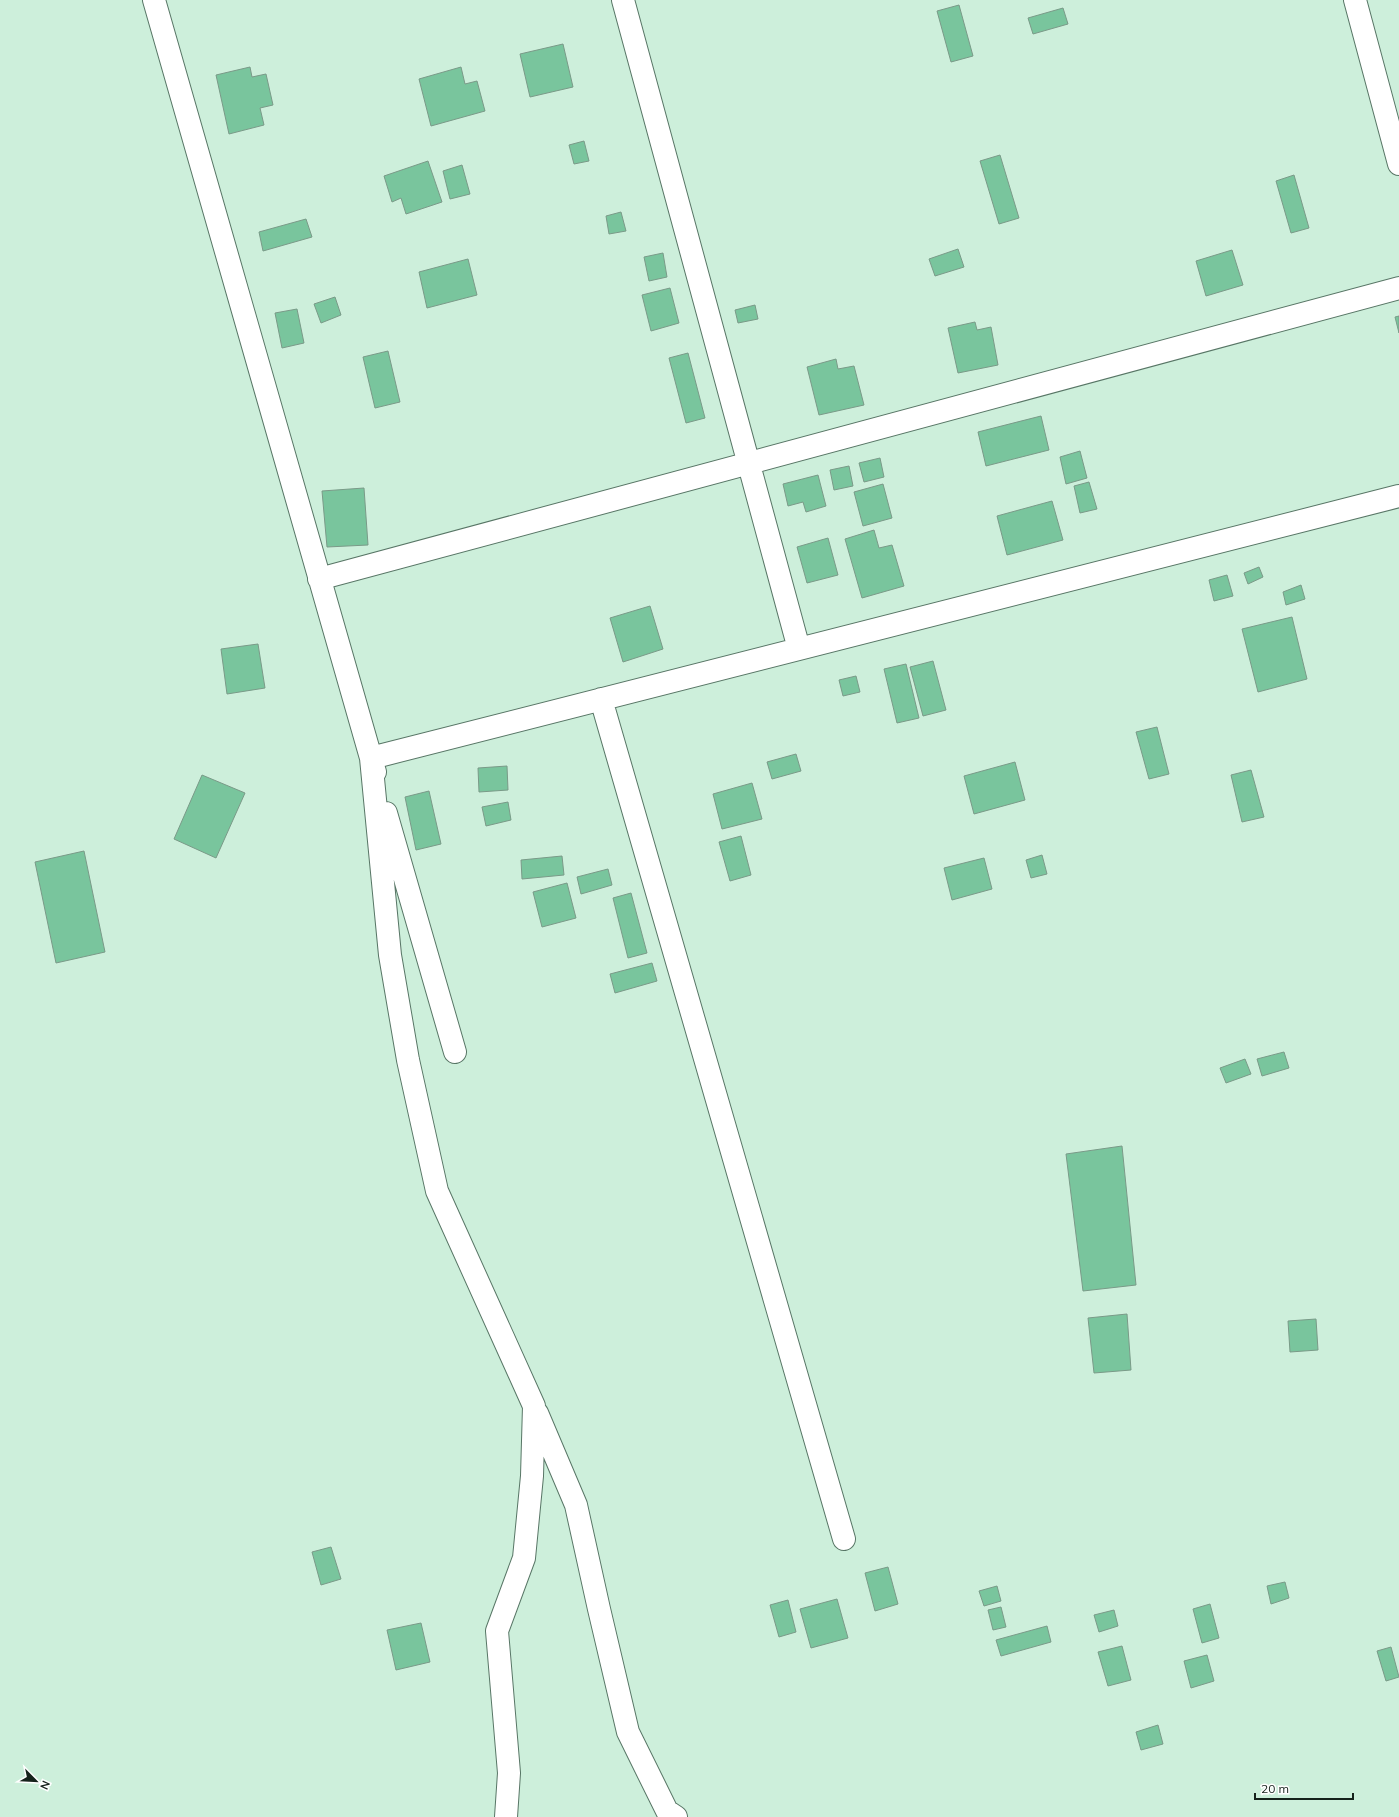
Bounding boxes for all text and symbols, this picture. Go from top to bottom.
north arrow [16,1761,56,1801]
scale bar [1255,1775,1353,1801]
text: N [37,1778,53,1792]
text: 20 m [1261,1781,1289,1796]

